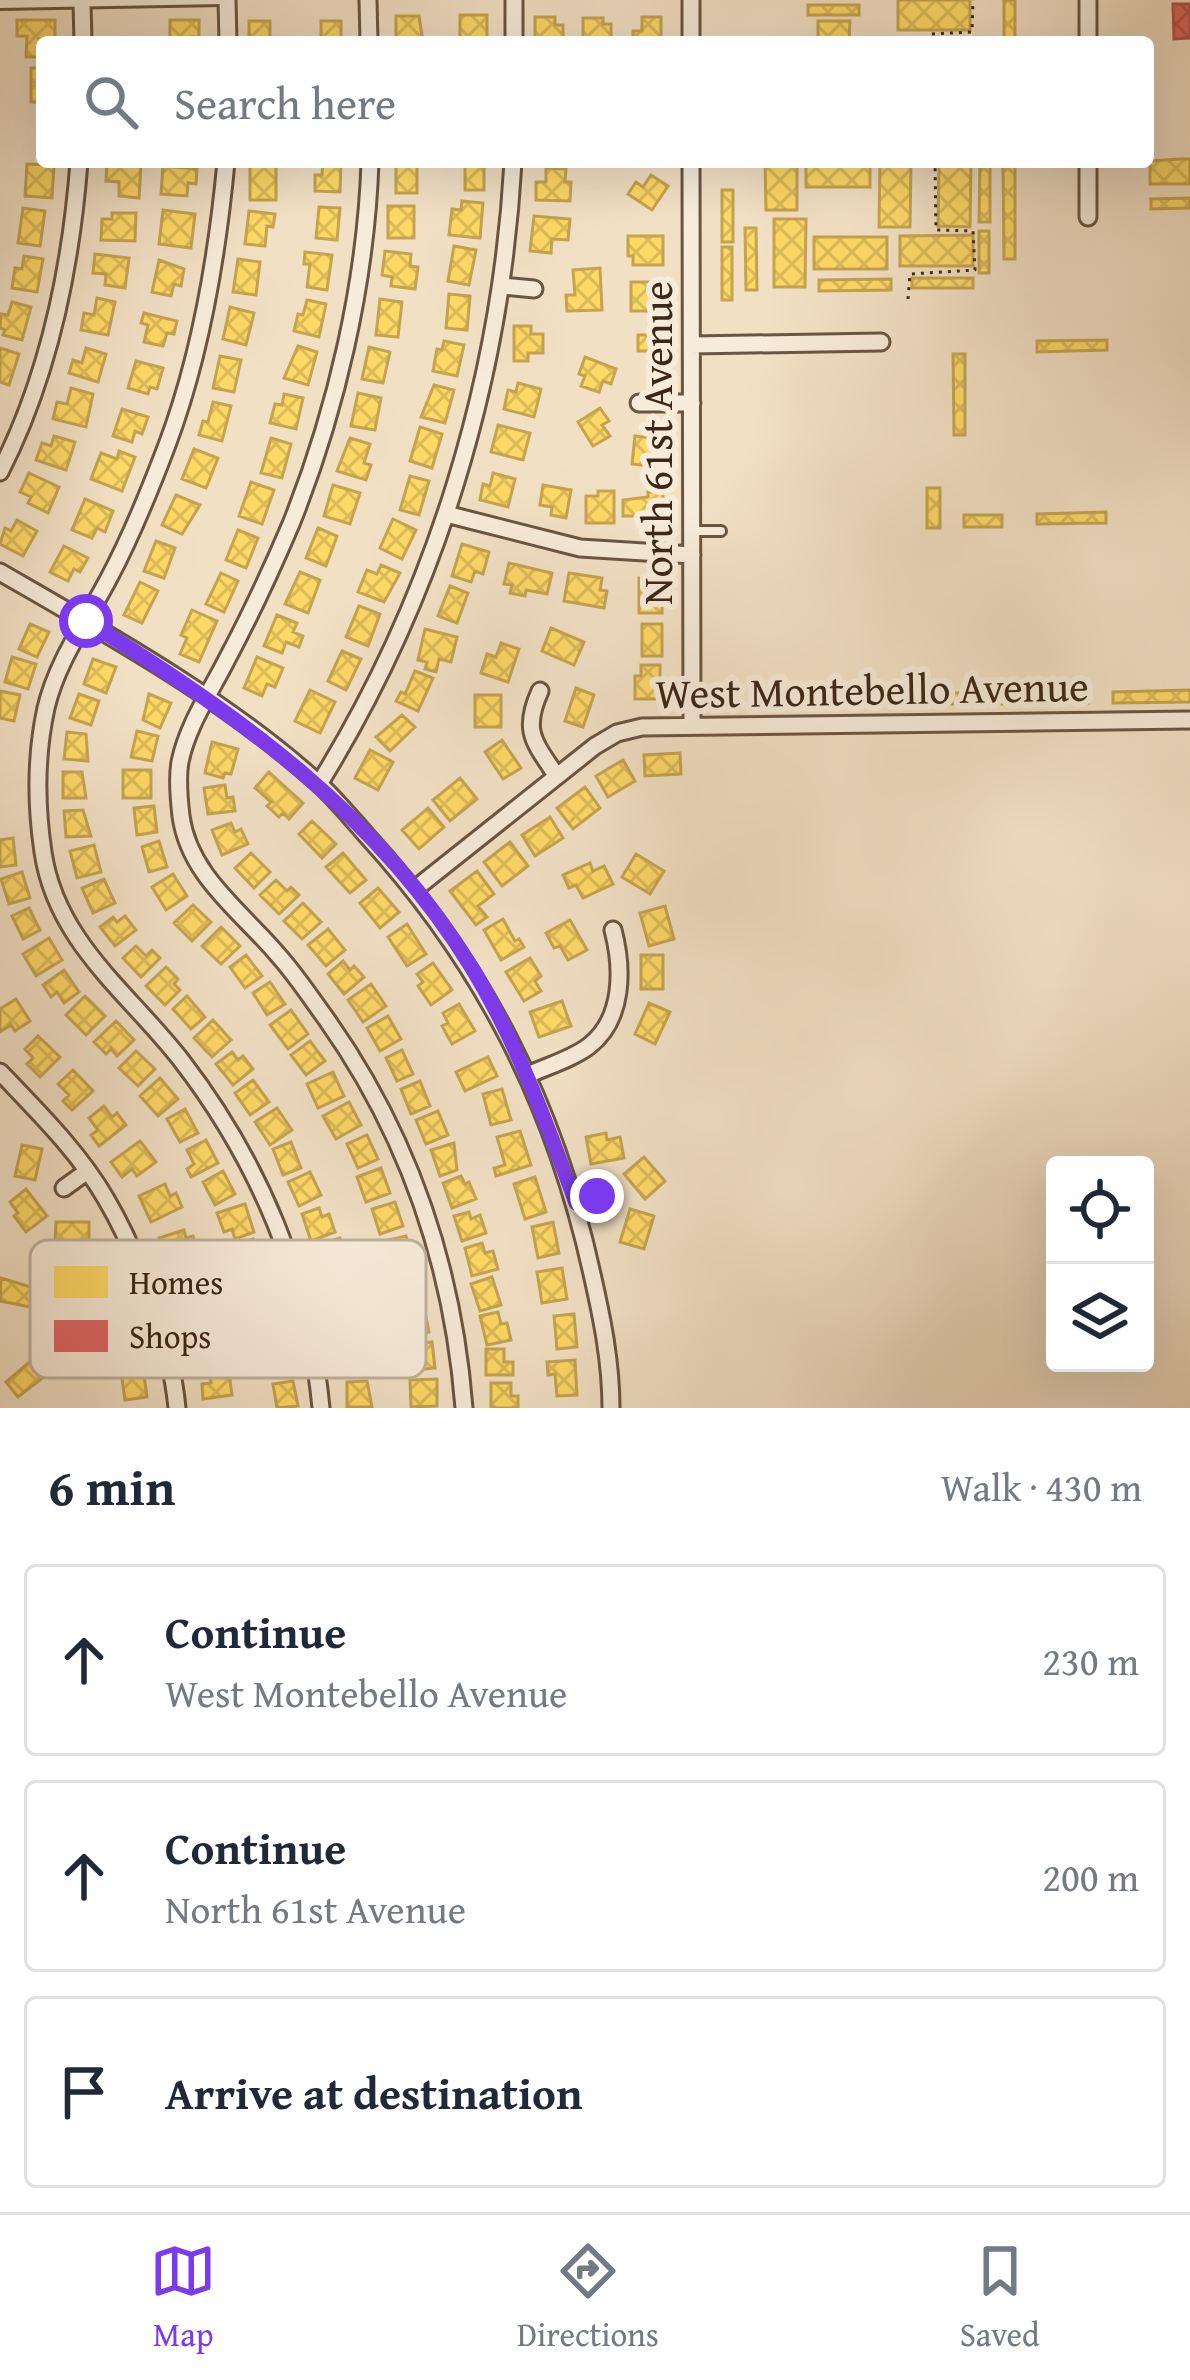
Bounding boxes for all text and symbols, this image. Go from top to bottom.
search box [36,36,1154,168]
icon: search [78,69,144,135]
text: Search here [174,70,396,135]
street label: North 61st Avenue [626,281,687,605]
route start [59,594,113,648]
street label: West Montebello Avenue [655,655,1089,723]
map controls [1046,1156,1154,1372]
button: locate [1046,1156,1154,1264]
route end [570,1169,624,1223]
legend [30,1240,426,1378]
text: Homes [129,1258,223,1306]
button: layers [1046,1264,1154,1372]
text: Shops [129,1312,211,1360]
text: 6 min [48,1449,175,1524]
text: Walk · 430 m [941,1458,1142,1515]
text: Continue [165,1599,346,1664]
icon: ahead [51,1627,117,1693]
text: 230 m [1042,1632,1139,1689]
text: West Montebello Avenue [165,1664,567,1721]
text: Continue [165,1815,346,1880]
icon: ahead [51,1843,117,1909]
text: 200 m [1042,1848,1139,1905]
text: North 61st Avenue [165,1880,466,1937]
icon: arrive [51,2059,117,2125]
text: Arrive at destination [165,2060,583,2125]
tab: Map [150,2238,216,2358]
tab: Directions [517,2238,659,2358]
tab: Saved [960,2238,1040,2358]

